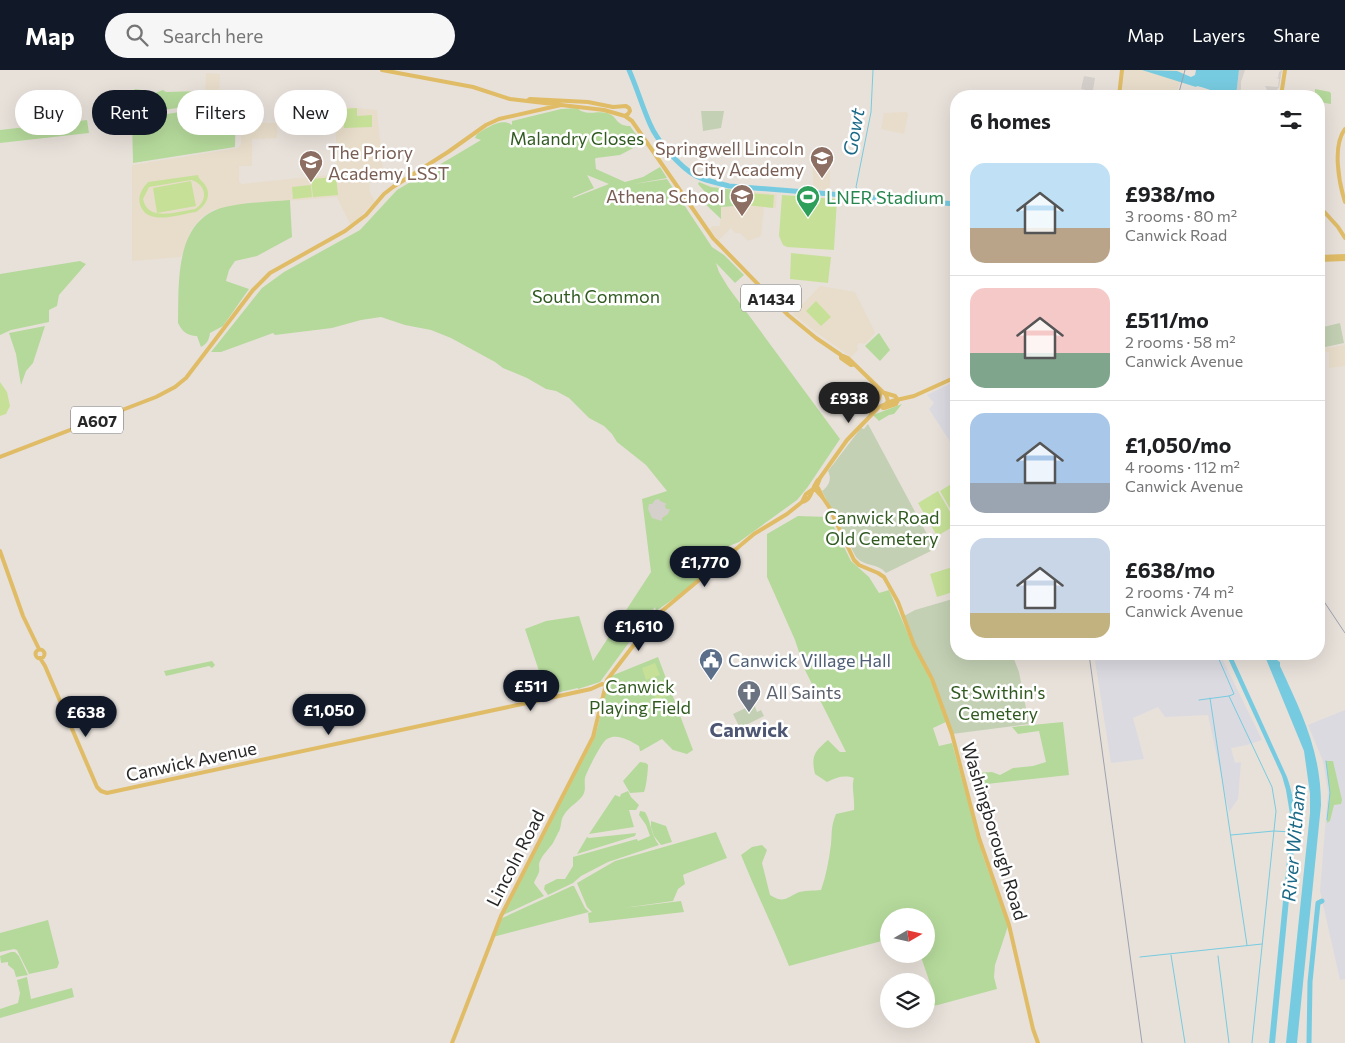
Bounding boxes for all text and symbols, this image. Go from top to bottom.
search box [105,13,455,58]
text: Map [25,21,75,50]
icon: search [123,21,151,49]
text: Search here [163,24,263,47]
text: Map [1127,24,1164,46]
text: Layers [1192,24,1245,46]
text: Share [1273,24,1320,46]
chip: Buy [15,90,82,135]
chip: Rent [92,90,167,135]
chip: Filters [177,90,264,135]
chip: New [274,90,347,135]
water label: Gowt [838,105,869,157]
icon: filters [1277,106,1305,134]
text: 6 homes [970,108,1051,133]
park label: Malandry Closes [510,127,644,149]
place label: Springwell Lincoln City Academy [655,137,804,180]
place label: The Priory Academy LSST [328,141,449,184]
school or university icon: Springwell Lincoln City Academy [809,145,835,179]
school or university icon: The Priory Academy LSST [298,149,324,183]
text: £938/mo [1125,181,1215,206]
school or university icon: Athena School [729,183,755,217]
icon: home [1010,183,1070,243]
sports icon: LNER Stadium [795,184,821,218]
place label: Athena School [606,185,724,207]
place label: LNER Stadium [826,186,944,208]
text: 3 rooms · 80 m² [1125,206,1237,225]
text: Canwick Road [1125,225,1227,244]
road number: A1434 [741,284,801,312]
park label: South Common [532,285,660,307]
text: £511/mo [1125,307,1209,332]
icon: home [1010,308,1070,368]
text: 2 rooms · 58 m² [1125,332,1236,351]
text: Canwick Avenue [1125,351,1243,370]
pin: £938 [819,382,879,424]
text: £938 [830,388,868,407]
road number: A607 [71,406,123,434]
text: £1,050/mo [1125,432,1231,457]
icon: home [1010,433,1070,493]
text: 4 rooms · 112 m² [1125,457,1240,476]
text: Canwick Avenue [1125,476,1243,495]
park label: Canwick Road Old Cemetery [824,506,940,549]
pin: £1,770 [664,546,746,588]
text: £1,770 [681,552,729,571]
text: £638/mo [1125,557,1215,582]
icon: home [1010,558,1070,618]
text: 2 rooms · 74 m² [1125,582,1234,601]
text: Canwick Avenue [1125,601,1243,620]
pin: £1,610 [598,610,680,652]
text: £1,610 [615,616,663,635]
public building icon: Canwick Village Hall [698,647,724,681]
place label: Canwick Village Hall [728,649,891,671]
pin: £511 [501,670,561,712]
park label: Canwick Playing Field [589,675,691,718]
text: £511 [514,676,548,695]
church icon: All Saints [736,679,762,713]
place label: All Saints [766,681,842,703]
park label: St Swithin's Cemetery [951,681,1045,724]
pin: £1,050 [288,694,370,736]
pin: £638 [56,696,116,738]
text: £1,050 [304,700,355,719]
text: £638 [67,702,105,721]
district label: Canwick [710,717,789,741]
street label: Canwick Avenue [124,736,258,786]
street label: Washingborough Road [957,739,1033,923]
water label: River Witham [1276,783,1310,903]
street label: Lincoln Road [481,806,549,910]
north arrow [880,908,935,962]
map controls [880,908,935,1028]
button: layers [880,973,935,1028]

